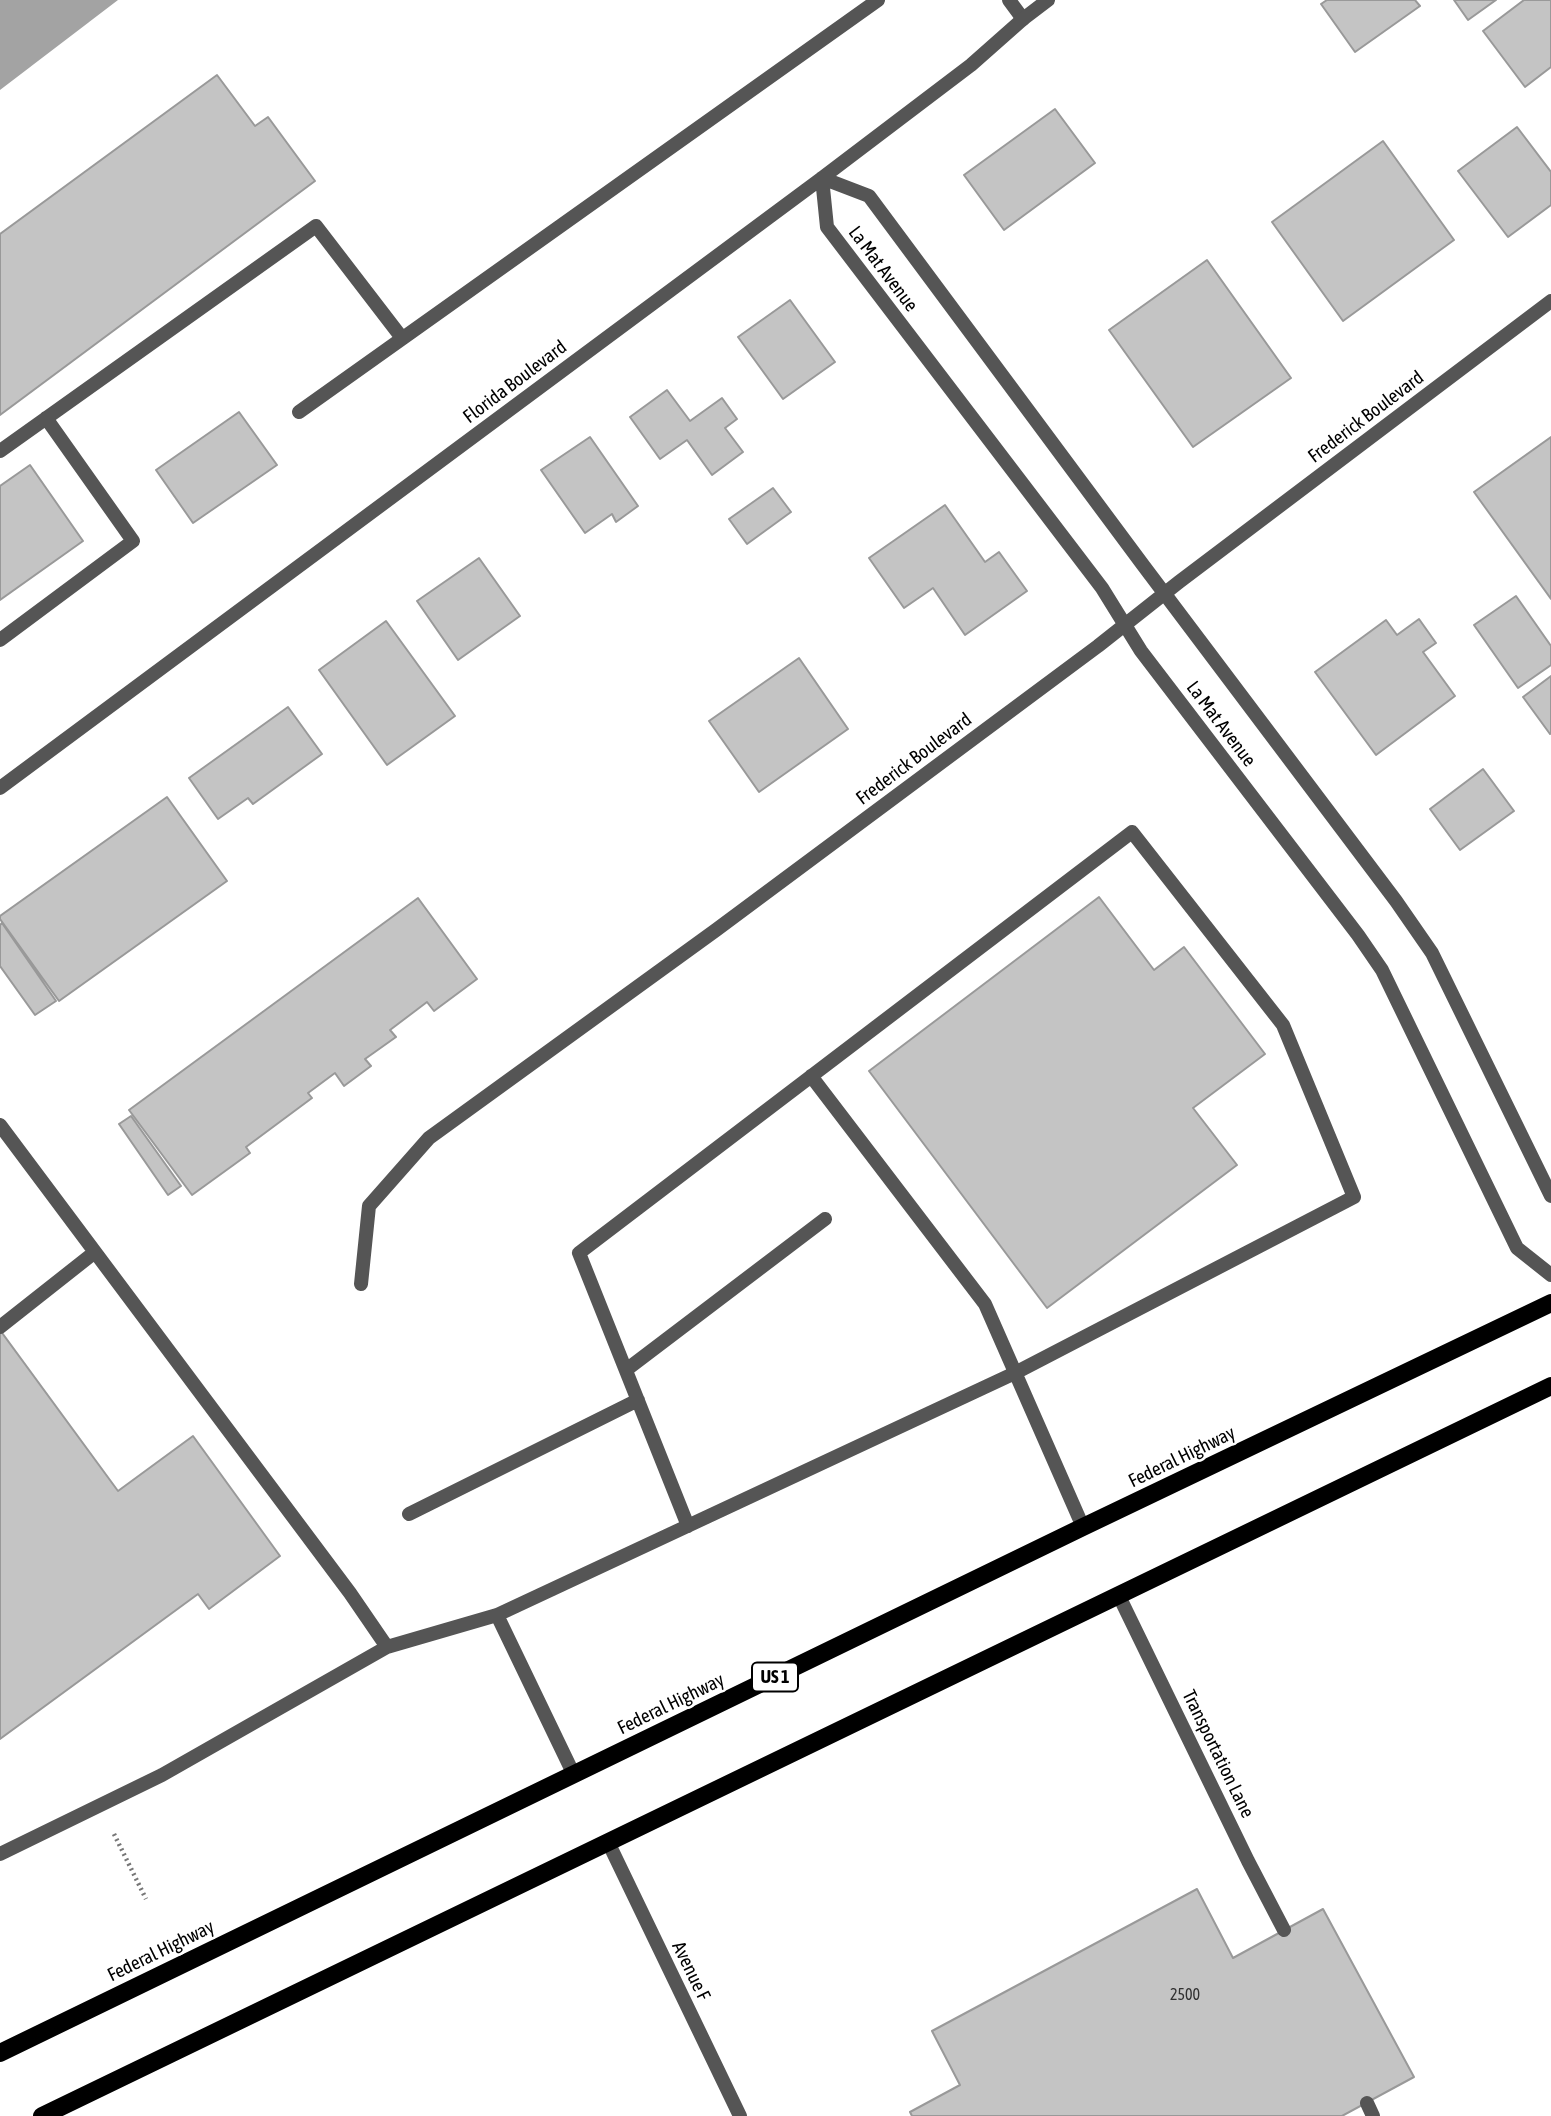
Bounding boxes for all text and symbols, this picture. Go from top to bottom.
street label: La Mat Avenue [843,222,923,316]
street label: Florida Boulevard [459,336,571,428]
street label: Frederick Boulevard [1304,366,1428,468]
street label: La Mat Avenue [1181,677,1261,771]
street label: Frederick Boulevard [852,708,976,810]
street label: Federal Highway [1125,1421,1239,1493]
road number: US 1 [752,1662,798,1692]
street label: Federal Highway [614,1668,728,1740]
street label: Transportation Lane [1177,1686,1259,1822]
street label: Federal Highway [104,1915,218,1987]
street label: Avenue F [667,1938,715,2004]
house number: 2500 [1170,1985,1200,2005]

